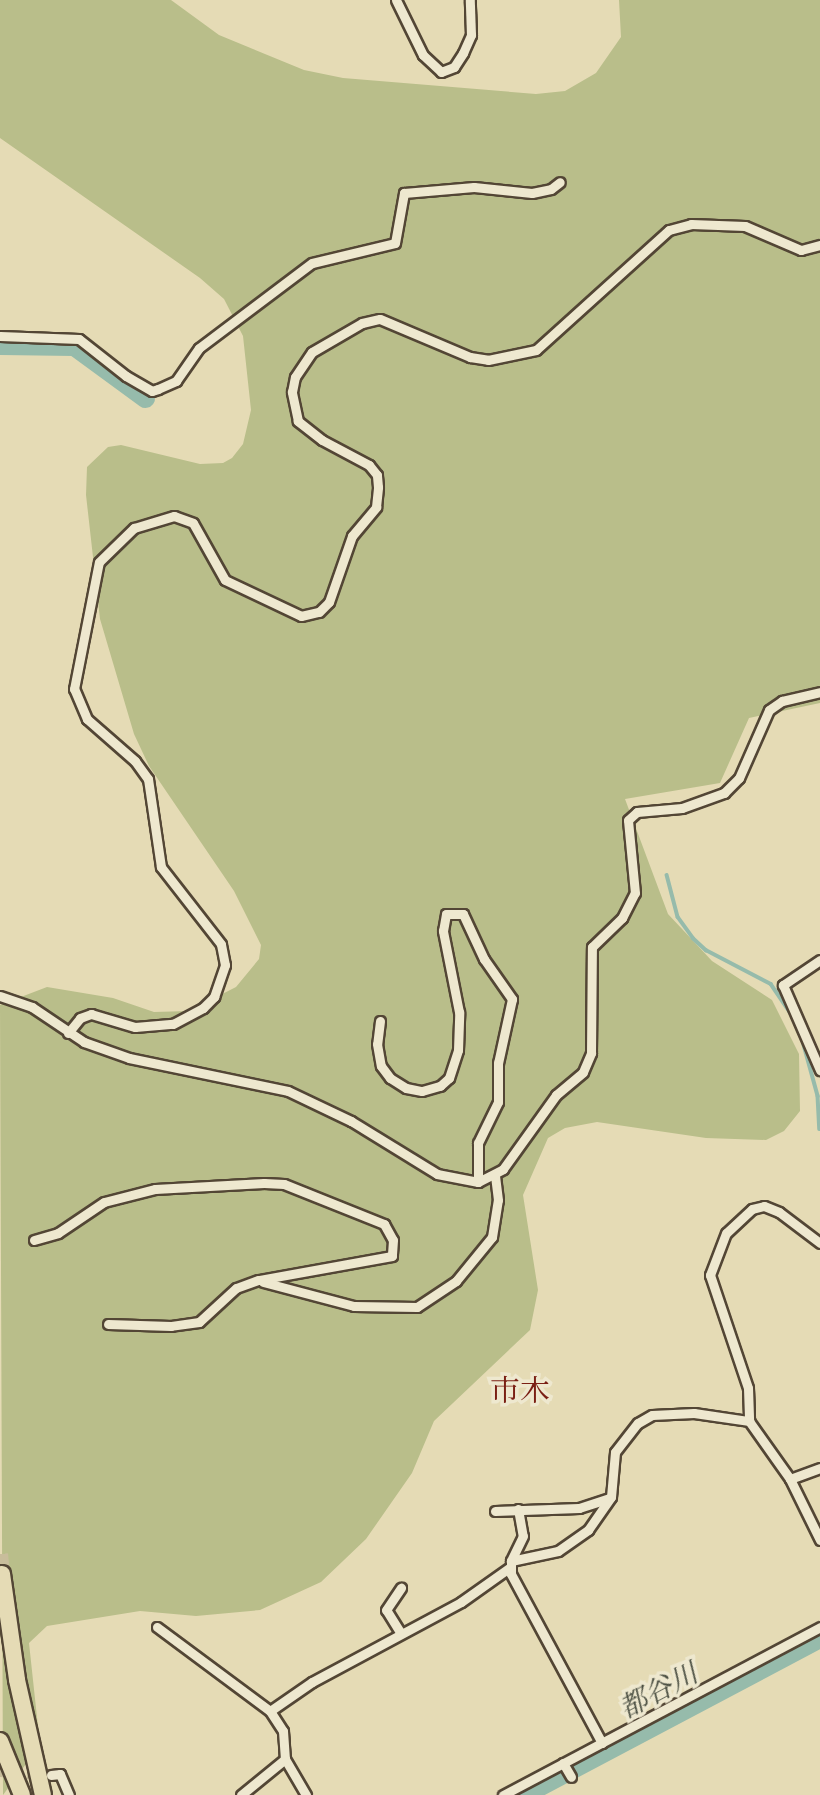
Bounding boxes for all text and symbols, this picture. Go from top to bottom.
district label: 市木 [490,1375,550,1411]
water label: 都谷川 [614,1657,704,1727]

